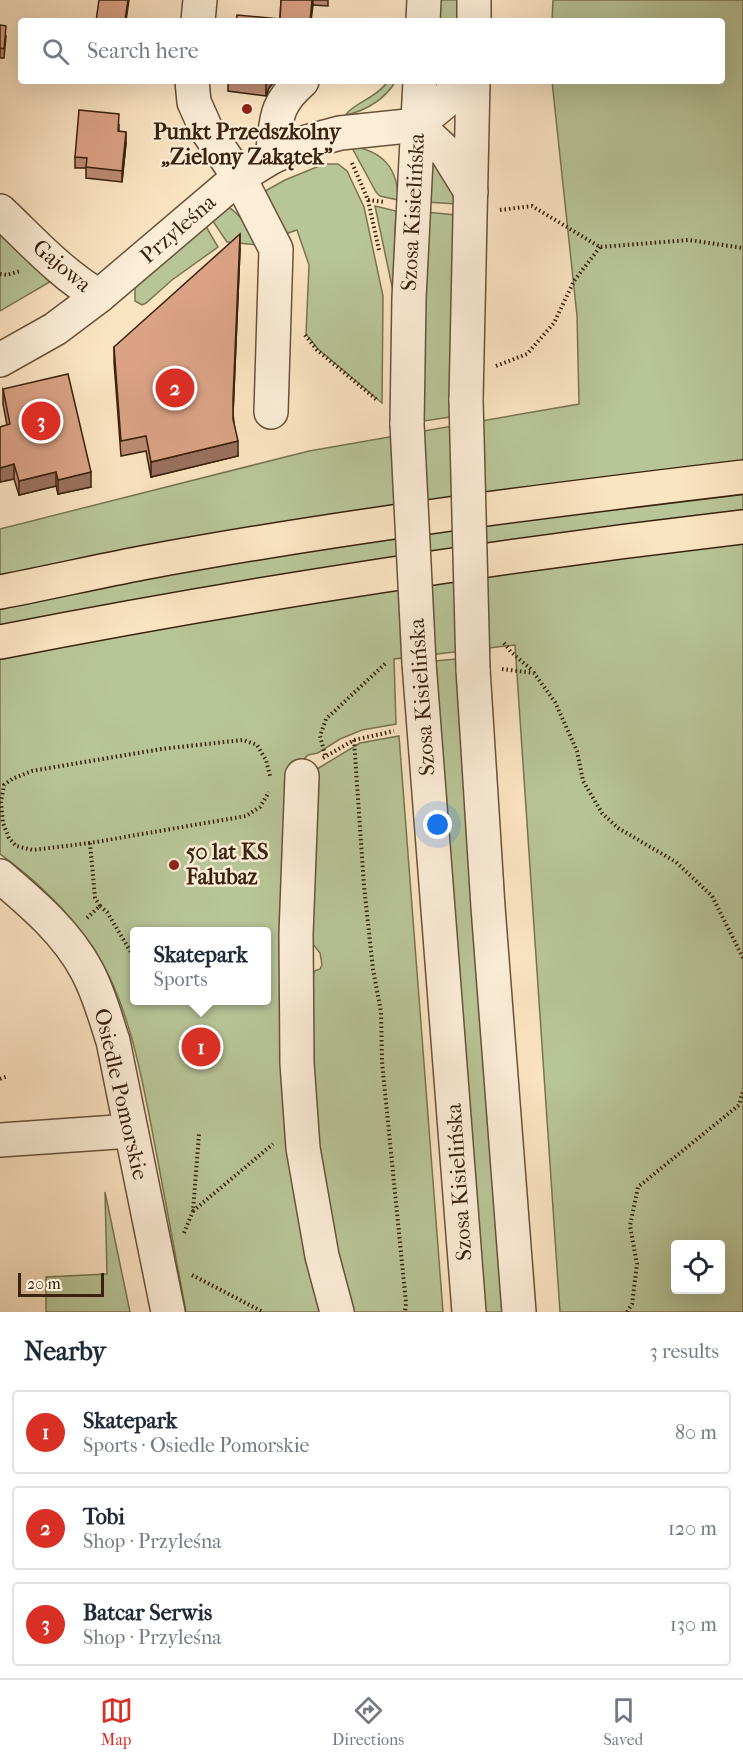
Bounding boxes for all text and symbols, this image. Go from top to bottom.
search box [18,18,725,84]
icon: search [39,35,72,68]
text: Search here [87,38,199,64]
marker: Punkt Przedszkolny „Zielony Zakątek” [240,102,254,116]
place label: Punkt Przedszkolny „Zielony Zakątek” [153,119,342,171]
street label: Szosa Kisielińska [396,132,430,292]
street label: Przyleśna [135,189,222,269]
street label: Gajowa [27,234,97,298]
pin: 2 [156,366,195,410]
pin: 3 [22,398,60,444]
street label: Szosa Kisielińska [403,616,440,777]
your location [423,810,452,839]
place label: 50 lat KS Falubaz [185,839,268,890]
marker: 50 lat KS Falubaz [167,858,181,872]
popup [130,927,271,1005]
text: Skatepark [153,942,248,968]
text: Sports [153,968,208,991]
street label: Osiedle Pomorskie [89,1006,153,1182]
pin: 1 [182,1024,220,1070]
street label: Szosa Kisielińska [440,1101,477,1262]
map controls [671,1240,725,1294]
button: locate [671,1240,725,1294]
scale bar [18,1270,104,1298]
text: 20 m [27,1274,61,1293]
text: Nearby [24,1336,106,1367]
text: 3 results [650,1340,719,1363]
text: Skatepark [83,1408,177,1434]
text: 1 [42,1421,49,1444]
text: 80 m [675,1421,717,1444]
text: Sports · Osiedle Pomorskie [83,1434,309,1457]
text: Tobi [83,1504,125,1530]
text: 2 [40,1517,51,1540]
text: 120 m [668,1517,717,1540]
text: Shop · Przyleśna [83,1530,222,1553]
text: Batcar Serwis [83,1600,212,1626]
text: 3 [41,1613,50,1636]
text: 130 m [670,1613,717,1636]
text: Shop · Przyleśna [83,1626,222,1649]
tab: Map [100,1694,133,1749]
tab: Directions [332,1694,404,1749]
tab: Saved [604,1694,643,1749]

